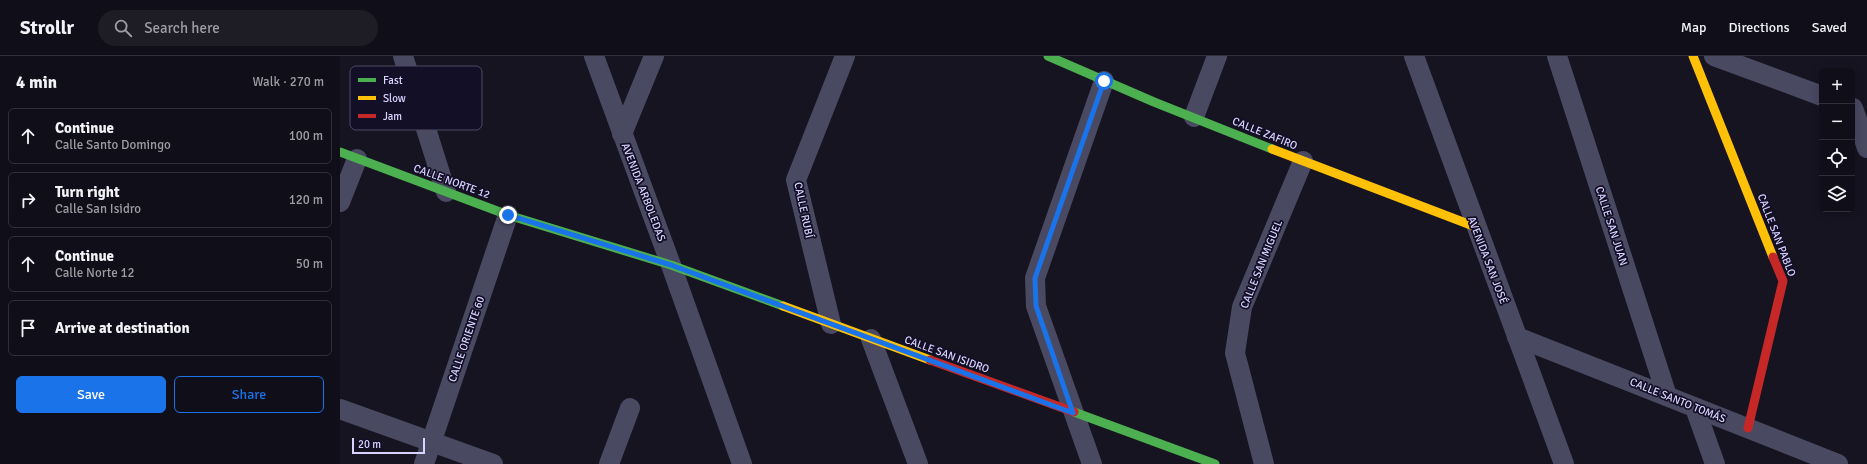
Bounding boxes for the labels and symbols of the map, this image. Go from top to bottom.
legend [350,66,482,130]
route start [1095,72,1113,90]
text: Fast [383,74,403,87]
text: Slow [383,92,406,105]
text: Jam [383,110,402,123]
street label: CALLE ZAFIRO [1230,115,1299,152]
street label: AVENIDA ARBOLEDAS [619,141,668,243]
street label: CALLE NORTE 12 [412,162,492,201]
street label: CALLE RUBÍ [791,181,817,240]
street label: CALLE SAN JUAN [1593,185,1630,267]
street label: CALLE SAN PABLO [1755,192,1798,278]
route end [499,206,517,224]
street label: AVENIDA SAN JOSÉ [1465,214,1511,306]
street label: CALLE SAN MIGUEL [1238,218,1285,310]
street label: CALLE ORIENTE 60 [446,294,487,384]
street label: CALLE SAN ISIDRO [903,333,991,376]
street label: CALLE SANTO TOMÁS [1628,374,1728,426]
scale bar [352,436,425,455]

